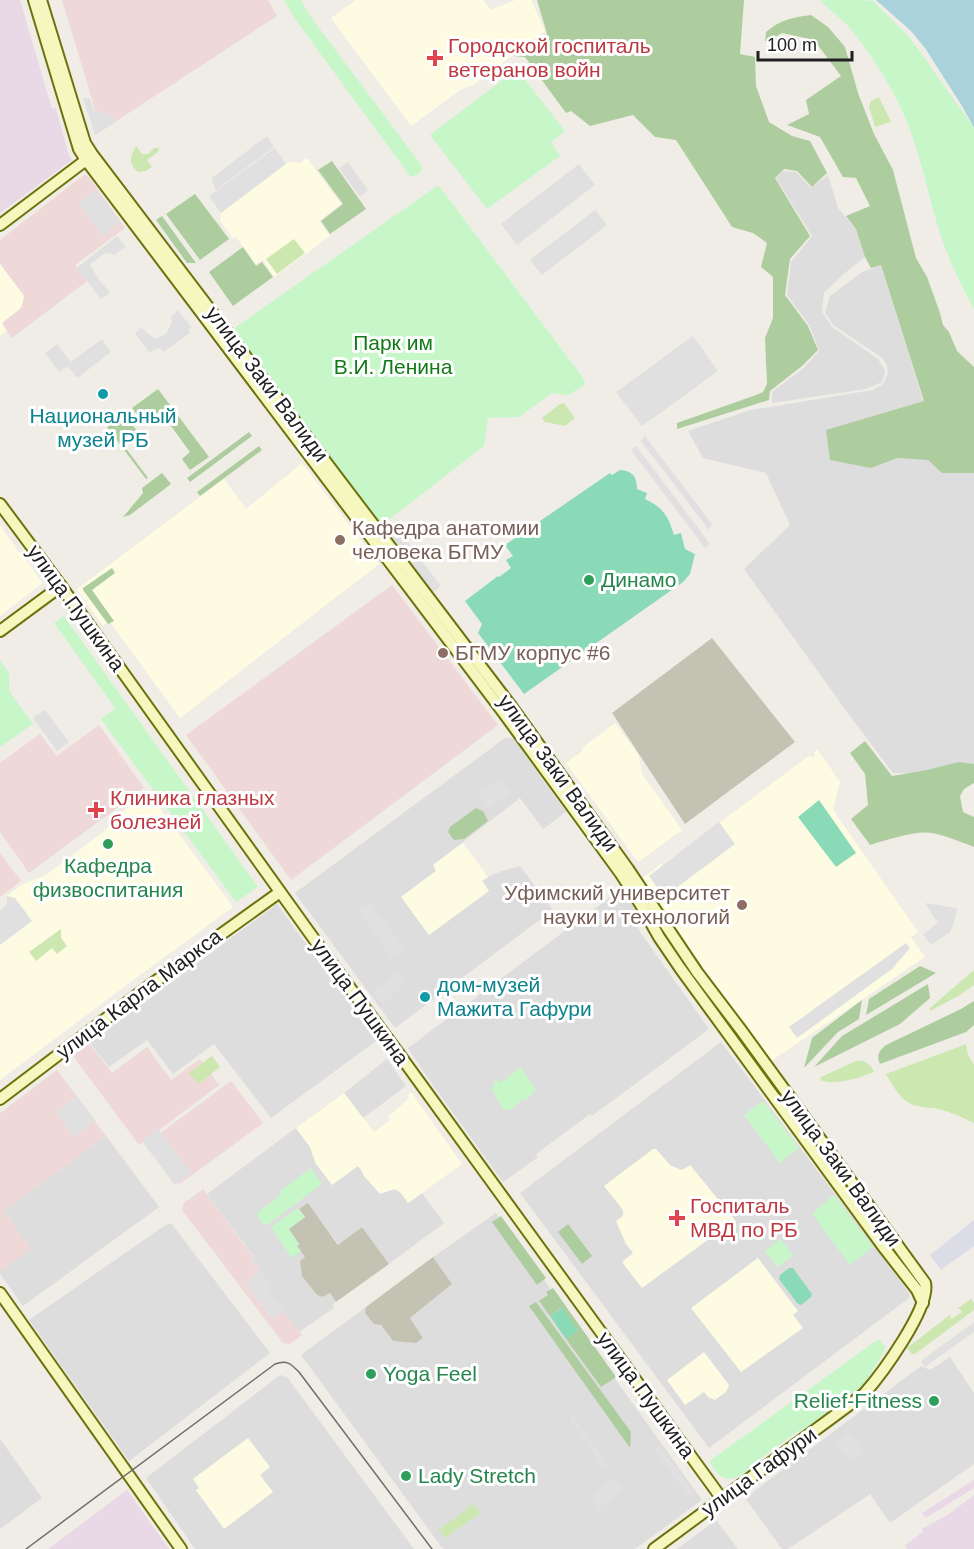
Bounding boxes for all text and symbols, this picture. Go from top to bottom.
scale bar [758,24,852,62]
place label: Городской госпиталь ветеранов войн [448,34,651,81]
text: 100 m [767,35,817,55]
marker: Городской госпиталь ветеранов войн [426,49,444,67]
street label: улица Заки Валиди [202,302,333,466]
park label: Парк им В.И. Ленина [334,331,453,378]
marker: Национальный музей РБ [96,387,110,401]
place label: Национальный музей РБ [29,404,177,451]
place label: Кафедра анатомии человека БГМУ [352,516,539,563]
marker: Кафедра анатомии человека БГМУ [333,533,347,547]
street label: улица Пушкина [23,540,130,675]
place label: Динамо [601,568,676,591]
marker: Динамо [582,573,596,587]
place label: БГМУ корпус #6 [455,641,610,664]
marker: БГМУ корпус #6 [436,646,450,660]
street label: улица Заки Валиди [494,690,623,856]
place label: Клиника глазных болезней [110,786,275,833]
marker: Клиника глазных болезней [87,801,105,819]
marker: Кафедра физвоспитания [101,837,115,851]
place label: Кафедра физвоспитания [33,854,183,901]
place label: Уфимский университет науки и технологий [504,881,730,928]
marker: Уфимский университет науки и технологий [735,898,749,912]
street label: улица Карла Маркса [52,924,226,1063]
street label: улица Пушкина [307,934,414,1069]
place label: дом-музей Мажита Гафури [437,973,592,1020]
marker: дом-музей Мажита Гафури [418,990,432,1004]
street label: улица Заки Валиди [777,1085,906,1251]
place label: Госпиталь МВД по РБ [690,1194,798,1241]
marker: Госпиталь МВД по РБ [668,1209,686,1227]
street label: улица Пушкина [593,1327,700,1462]
place label: Yoga Feel [383,1362,477,1385]
marker: Yoga Feel [364,1367,378,1381]
place label: Relief-Fitness [794,1389,922,1412]
marker: Relief-Fitness [927,1394,941,1408]
street label: улица Гафури [697,1422,821,1521]
place label: Lady Stretch [418,1464,536,1487]
marker: Lady Stretch [399,1469,413,1483]

